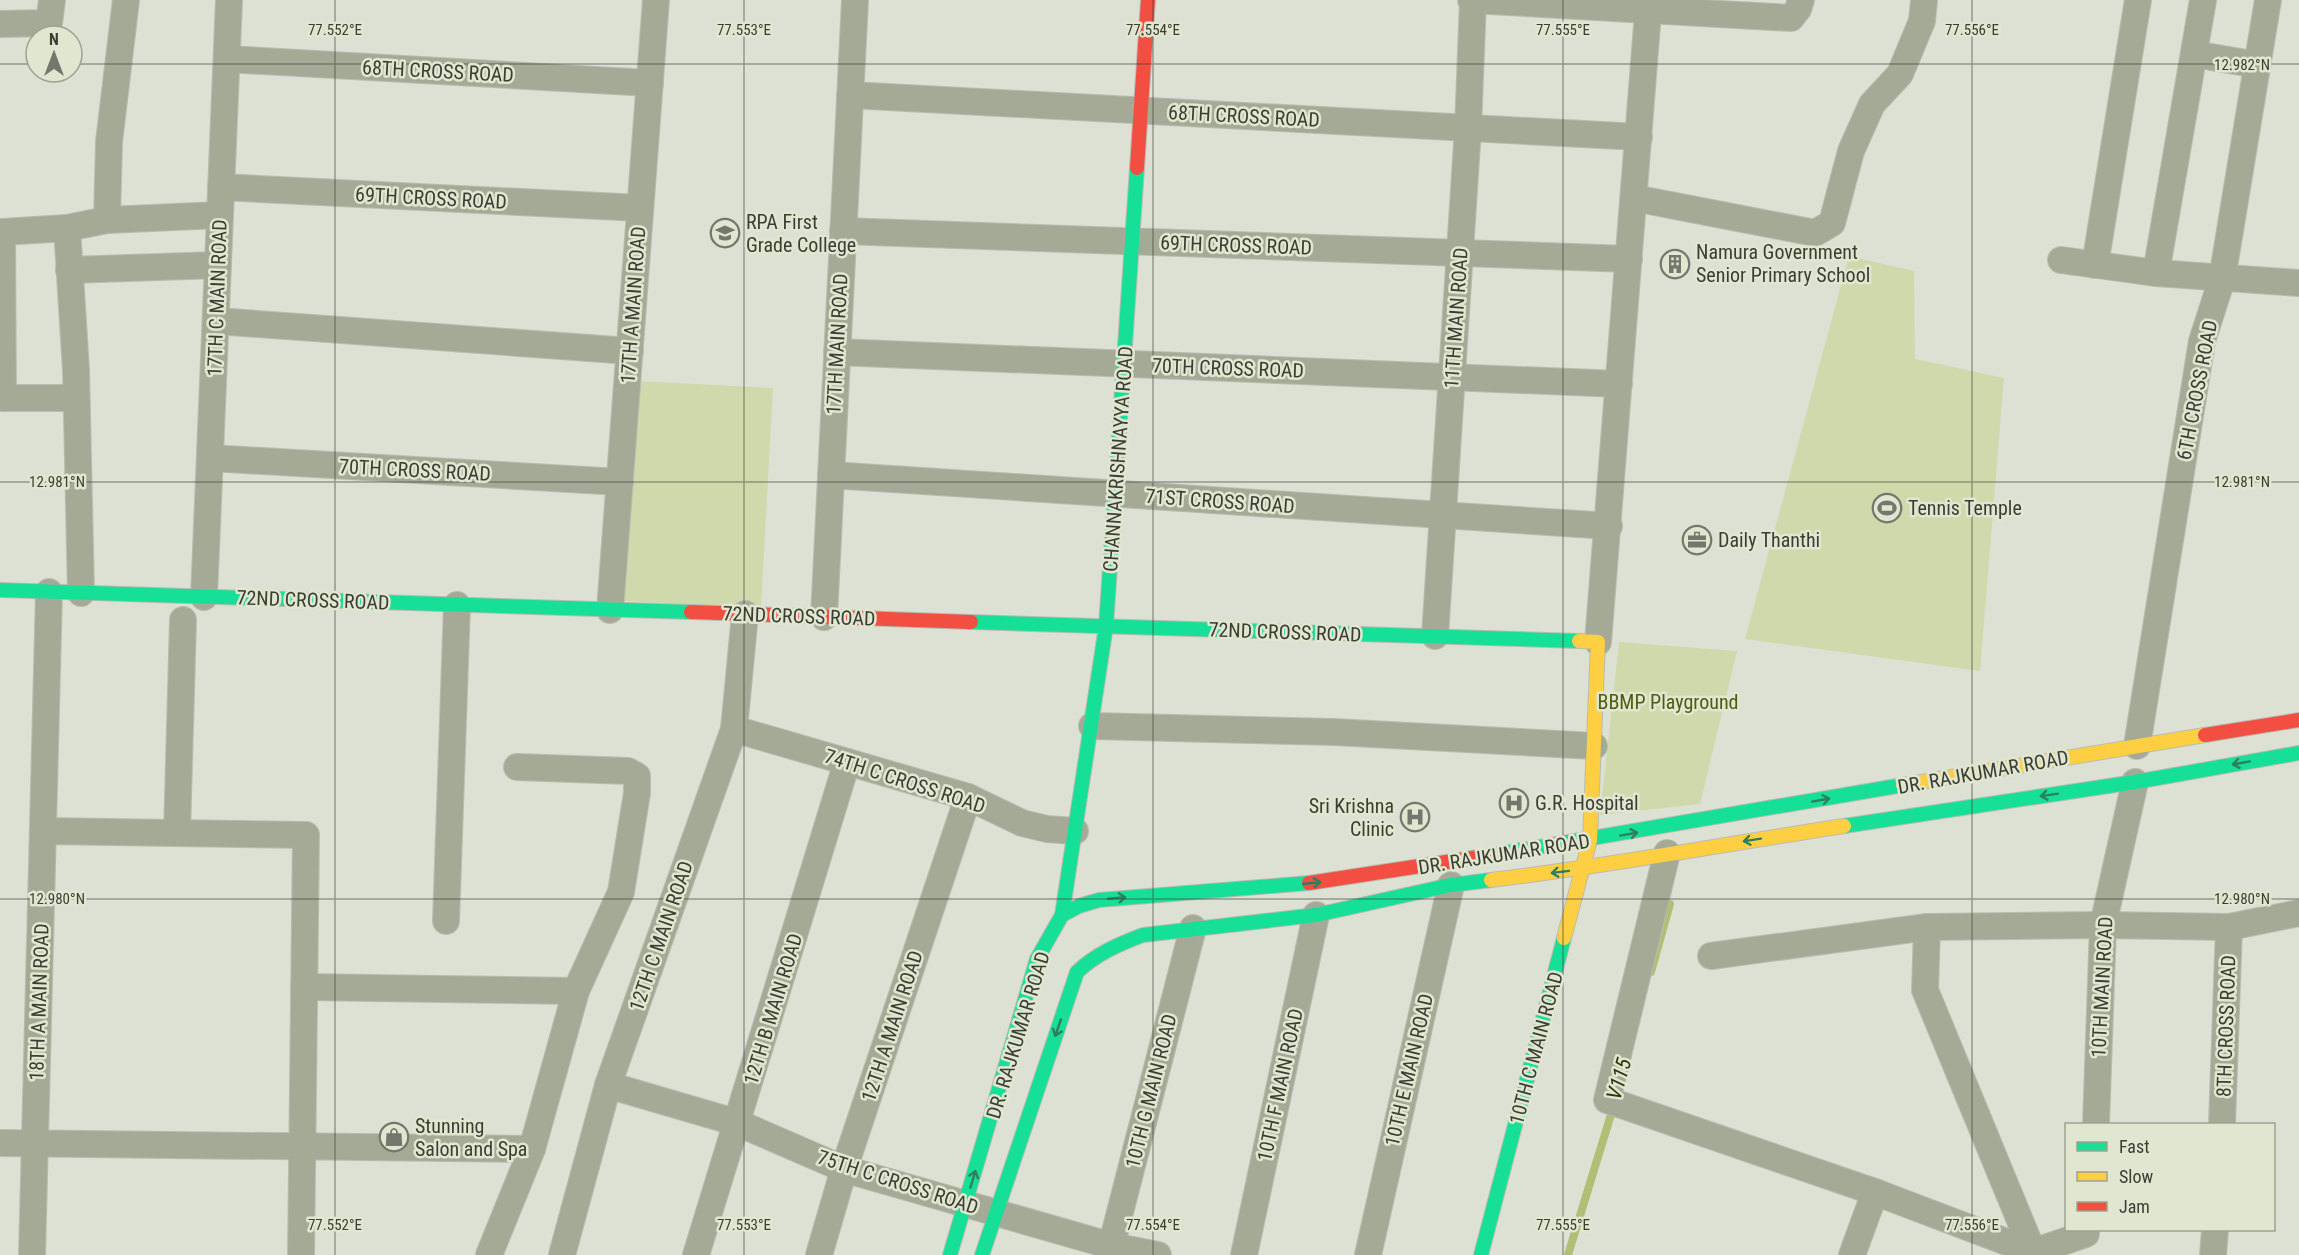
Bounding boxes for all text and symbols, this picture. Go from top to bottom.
text: 77.552°E [308,21,362,39]
text: 77.553°E [717,21,771,39]
text: 77.554°E [1126,21,1180,39]
text: 77.555°E [1536,21,1590,39]
text: 77.556°E [1945,21,1999,39]
north arrow [24,24,84,84]
text: N [49,30,59,49]
street label: 68TH CROSS ROAD [362,55,514,87]
text: 12.982°N [2214,56,2270,74]
street label: 68TH CROSS ROAD [1168,100,1320,132]
street label: 69TH CROSS ROAD [355,182,507,214]
place label: RPA First Grade College [746,210,856,257]
school or university icon: RPA First Grade College [709,217,741,249]
street label: 17TH C MAIN ROAD [202,219,232,377]
street label: 17TH A MAIN ROAD [616,226,650,384]
street label: 69TH CROSS ROAD [1160,230,1312,260]
place label: Namura Government Senior Primary School [1696,240,1870,287]
street label: 11TH MAIN ROAD [1439,247,1473,389]
building icon: Namura Government Senior Primary School [1659,248,1691,280]
street label: 17TH MAIN ROAD [821,273,853,415]
street label: 6TH CROSS ROAD [2172,318,2222,462]
street label: CHANNAKRISHNAYYA ROAD [1098,345,1138,573]
street label: 70TH CROSS ROAD [1152,353,1304,383]
street label: 70TH CROSS ROAD [339,454,491,486]
text: 12.981°N [29,473,85,491]
text: 12.981°N [2214,473,2270,491]
street label: 71ST CROSS ROAD [1145,484,1295,518]
sports icon: Tennis Temple [1871,492,1903,524]
place label: Tennis Temple [1908,496,2022,520]
office icon: Daily Thanthi [1681,524,1713,556]
place label: Daily Thanthi [1718,528,1820,552]
street label: 72ND CROSS ROAD [236,585,390,615]
street label: 72ND CROSS ROAD [722,601,876,631]
street label: 72ND CROSS ROAD [1208,617,1362,647]
park label: BBMP Playground [1597,690,1739,714]
street label: 74TH C CROSS ROAD [822,744,988,818]
street label: DR. RAJKUMAR ROAD [1896,745,2070,799]
one-way arrow [2232,758,2252,769]
hospital icon: G.R. Hospital [1498,787,1530,819]
one-way arrow [2040,789,2059,800]
place label: G.R. Hospital [1535,791,1639,815]
place label: Sri Krishna Clinic [1309,794,1394,841]
one-way arrow [1811,794,1830,805]
hospital icon: Sri Krishna Clinic [1399,801,1431,833]
one-way arrow [1619,828,1638,839]
street label: DR. RAJKUMAR ROAD [1417,829,1591,879]
one-way arrow [1743,835,1763,846]
street label: 12TH C MAIN ROAD [624,858,698,1014]
one-way arrow [1551,866,1570,877]
one-way arrow [1301,877,1321,888]
text: 12.980°N [29,890,85,908]
text: 12.980°N [2214,890,2270,908]
one-way arrow [1107,892,1127,903]
street label: 10TH MAIN ROAD [2086,916,2118,1058]
street label: 18TH A MAIN ROAD [24,923,54,1081]
street label: 12TH B MAIN ROAD [739,930,807,1088]
street label: 12TH A MAIN ROAD [856,947,928,1105]
street label: DR. RAJKUMAR ROAD [981,949,1055,1121]
street label: 8TH CROSS ROAD [2212,955,2240,1097]
street label: 10TH C MAIN ROAD [1504,969,1568,1127]
street label: 10TH E MAIN ROAD [1380,991,1438,1149]
street label: 10TH F MAIN ROAD [1252,1006,1308,1164]
street label: 10TH G MAIN ROAD [1120,1012,1182,1170]
one-way arrow [1052,1018,1063,1037]
water label: V115 [1602,1055,1637,1102]
place label: Stunning Salon and Spa [415,1114,527,1161]
shop icon: Stunning Salon and Spa [378,1121,410,1153]
legend [2065,1123,2275,1231]
text: Fast [2119,1136,2150,1157]
street label: 75TH C CROSS ROAD [815,1145,981,1219]
text: Slow [2119,1166,2154,1187]
one-way arrow [968,1170,980,1189]
text: Jam [2119,1196,2150,1217]
text: 77.552°E [308,1216,362,1234]
text: 77.553°E [717,1216,771,1234]
text: 77.554°E [1126,1216,1180,1234]
text: 77.555°E [1536,1216,1590,1234]
text: 77.556°E [1945,1216,1999,1234]

